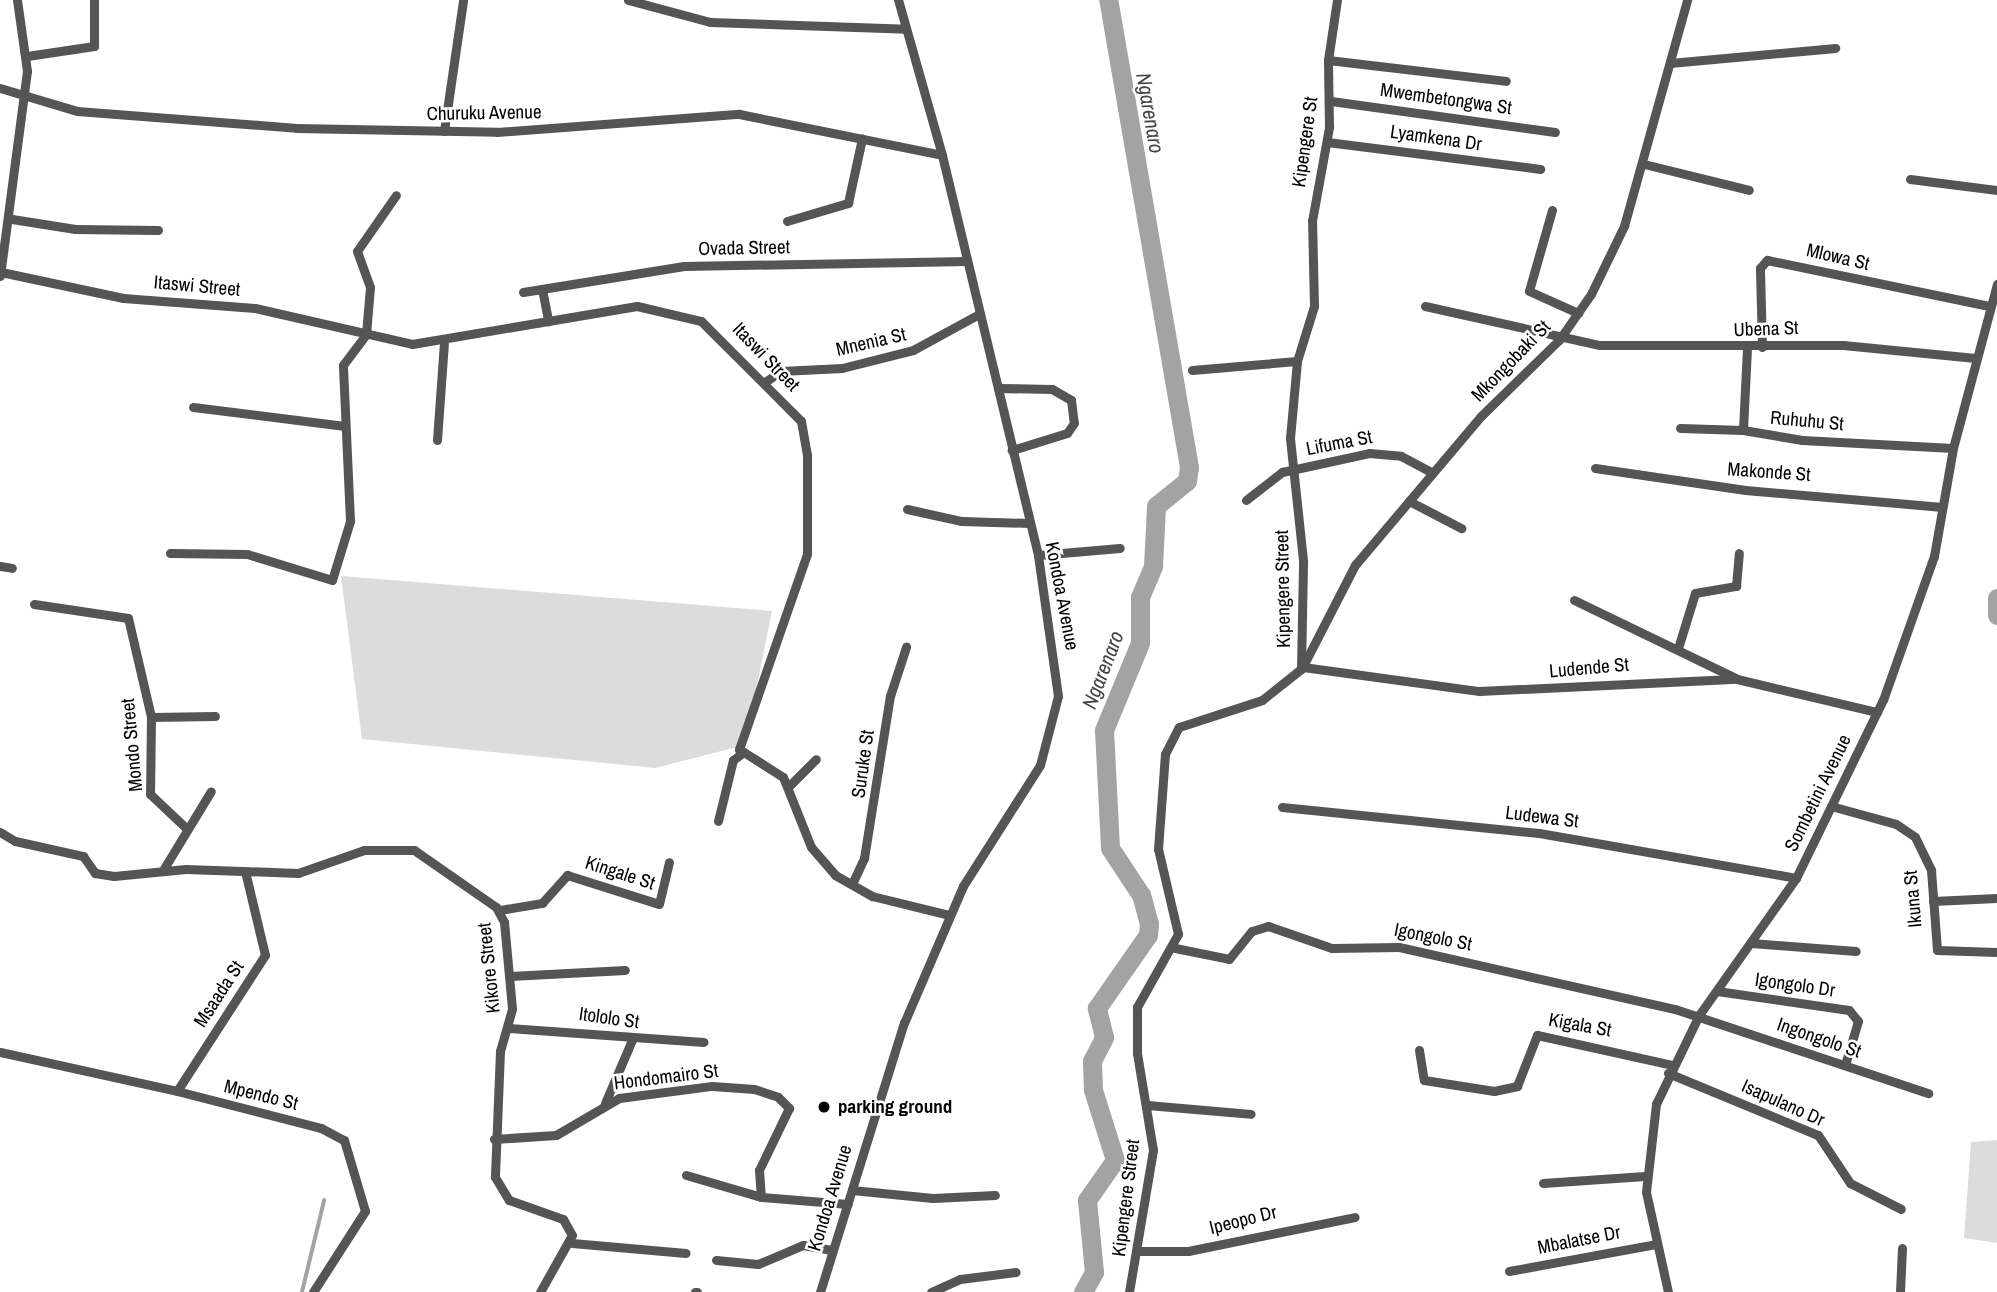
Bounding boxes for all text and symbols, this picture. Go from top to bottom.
water label: Ngarenaro [1131,71,1169,155]
street label: Mwembetongwa St [1379,78,1513,120]
street label: Kipengere St [1287,95,1323,189]
street label: Churuku Avenue [426,101,542,125]
street label: Lyamkena Dr [1389,120,1483,156]
street label: Ovada Street [698,236,790,260]
street label: Mlowa St [1804,239,1872,275]
street label: Itaswi Street [153,271,241,301]
street label: Mkongobaki St [1467,316,1555,406]
street label: Ubena St [1733,316,1799,342]
street label: Itaswi Street [728,318,804,396]
street label: Mnenia St [834,323,908,361]
street label: Ruhuhu St [1769,406,1845,436]
street label: Lifuma St [1304,425,1374,461]
street label: Makonde St [1727,458,1811,486]
street label: Kipengere Street [1271,530,1295,648]
street label: Kondoa Avenue [1040,540,1084,652]
water label: Ngarenaro [1077,628,1129,712]
street label: Ludende St [1548,653,1630,683]
street label: Mondo Street [117,697,147,793]
street label: Suruke St [847,729,879,799]
street label: Sombetini Avenue [1780,731,1856,855]
street label: Ludewa St [1504,801,1580,833]
street label: Kingale St [582,851,658,895]
street label: Ikuna St [1899,870,1927,928]
street label: Igongolo St [1392,918,1474,956]
street label: Kikore Street [473,922,505,1014]
street label: Msaada St [189,957,249,1031]
street label: Igongolo Dr [1754,968,1836,1002]
street label: Itololo St [577,1002,641,1034]
street label: Kigala St [1547,1008,1613,1042]
street label: Ingongolo St [1774,1013,1864,1063]
street label: Hondomairo St [613,1059,719,1095]
street label: Mpendo St [222,1075,300,1115]
street label: Isapulano Dr [1738,1075,1828,1131]
place label: parking ground [838,1096,952,1118]
marker: parking ground [816,1099,832,1115]
street label: Kipengere Street [1108,1138,1144,1258]
street label: Kondoa Avenue [803,1142,857,1254]
street label: Ipeopo Dr [1207,1201,1279,1239]
street label: Mbalatse Dr [1536,1221,1622,1259]

